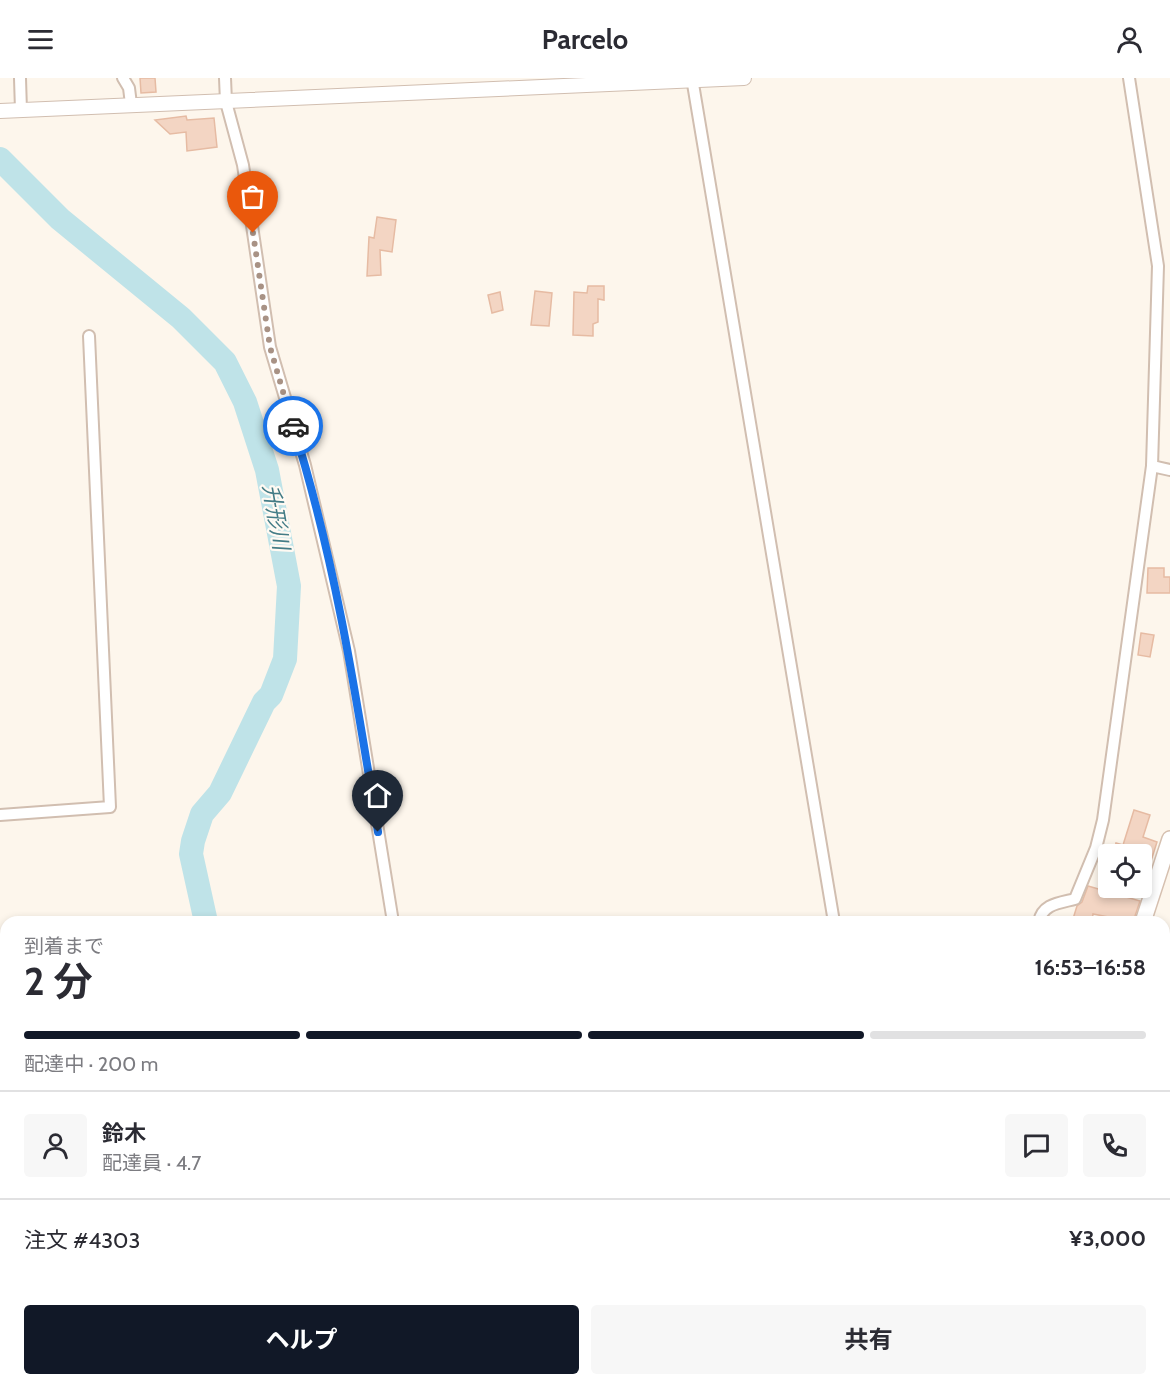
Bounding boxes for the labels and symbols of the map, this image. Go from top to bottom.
pin [227,171,278,233]
courier [263,396,323,456]
water label: 升形川 [257,482,295,554]
pin [352,770,403,832]

